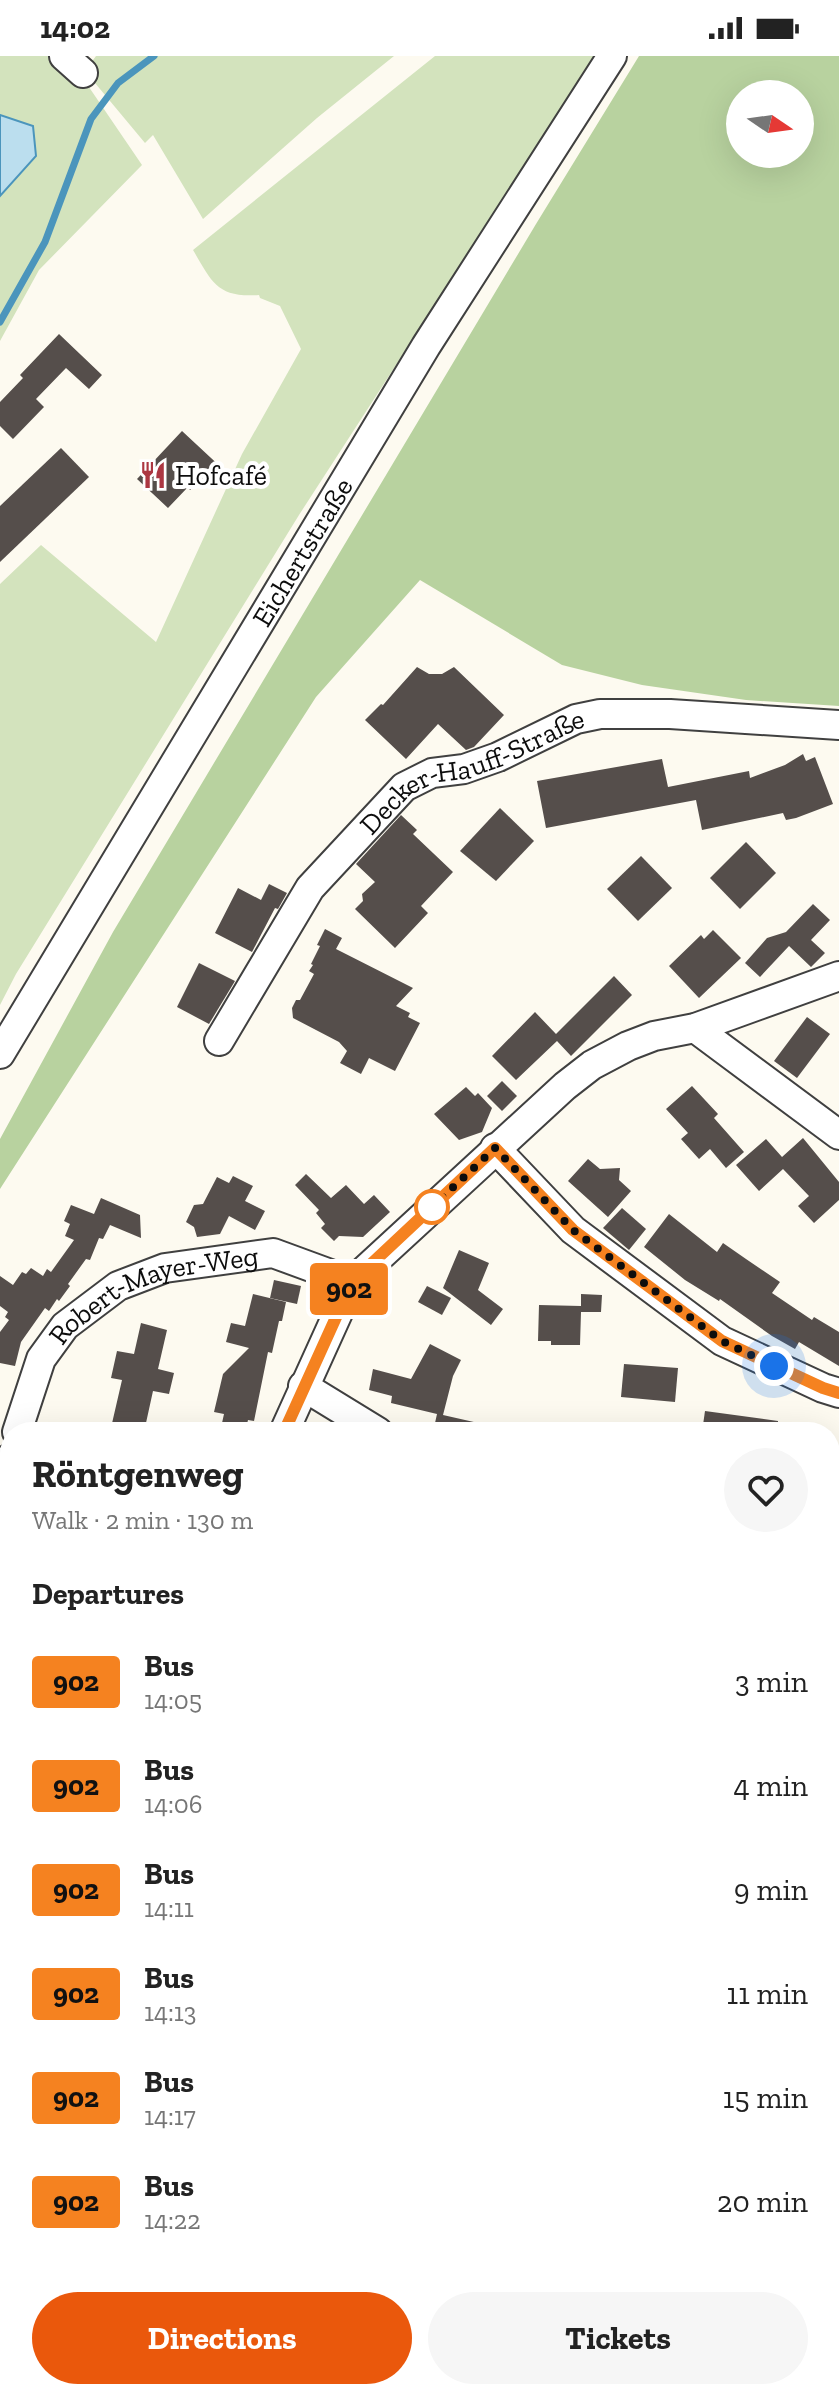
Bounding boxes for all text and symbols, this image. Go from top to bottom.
text: 14:02 [40,10,110,46]
north arrow [726,80,814,168]
map controls [726,80,814,168]
place label: Hofcafé [175,459,267,492]
restaurant icon: Hofcafé [138,460,168,490]
street label: Eichertstraße [245,472,359,632]
street label: Decker-Hauff-Straße [352,701,587,841]
unlabelled marker [415,1190,449,1224]
street label: Robert-Mayer-Weg [41,1239,260,1350]
line badge: 902 [303,1263,395,1315]
text: 902 [326,1272,372,1305]
your location [754,1346,794,1386]
button: heart [724,1448,808,1532]
text: Röntgenweg [32,1451,244,1497]
text: Walk · 2 min · 130 m [32,1504,253,1536]
text: Departures [32,1576,184,1612]
text: Bus [144,1648,194,1684]
text: 3 min [735,1664,808,1700]
text: 902 [53,1665,99,1698]
text: 14:05 [144,1684,202,1716]
text: Bus [144,1752,194,1788]
text: 4 min [734,1768,808,1804]
text: 902 [53,1769,99,1802]
text: 14:06 [144,1788,203,1820]
text: Bus [144,1856,194,1892]
text: 9 min [734,1872,808,1908]
text: 902 [53,1873,99,1906]
text: 14:11 [144,1892,194,1924]
text: Bus [144,1960,194,1996]
text: 11 min [727,1976,808,2012]
text: 902 [53,1977,99,2010]
text: 14:13 [144,1996,197,2028]
text: Bus [144,2064,194,2100]
text: 15 min [723,2080,808,2116]
text: 902 [53,2081,99,2114]
text: 14:17 [144,2100,196,2132]
text: Bus [144,2168,194,2204]
text: 20 min [717,2184,808,2220]
text: 902 [53,2185,99,2218]
text: 14:22 [144,2204,201,2236]
button: Directions [32,2292,412,2384]
button: Tickets [428,2292,808,2384]

